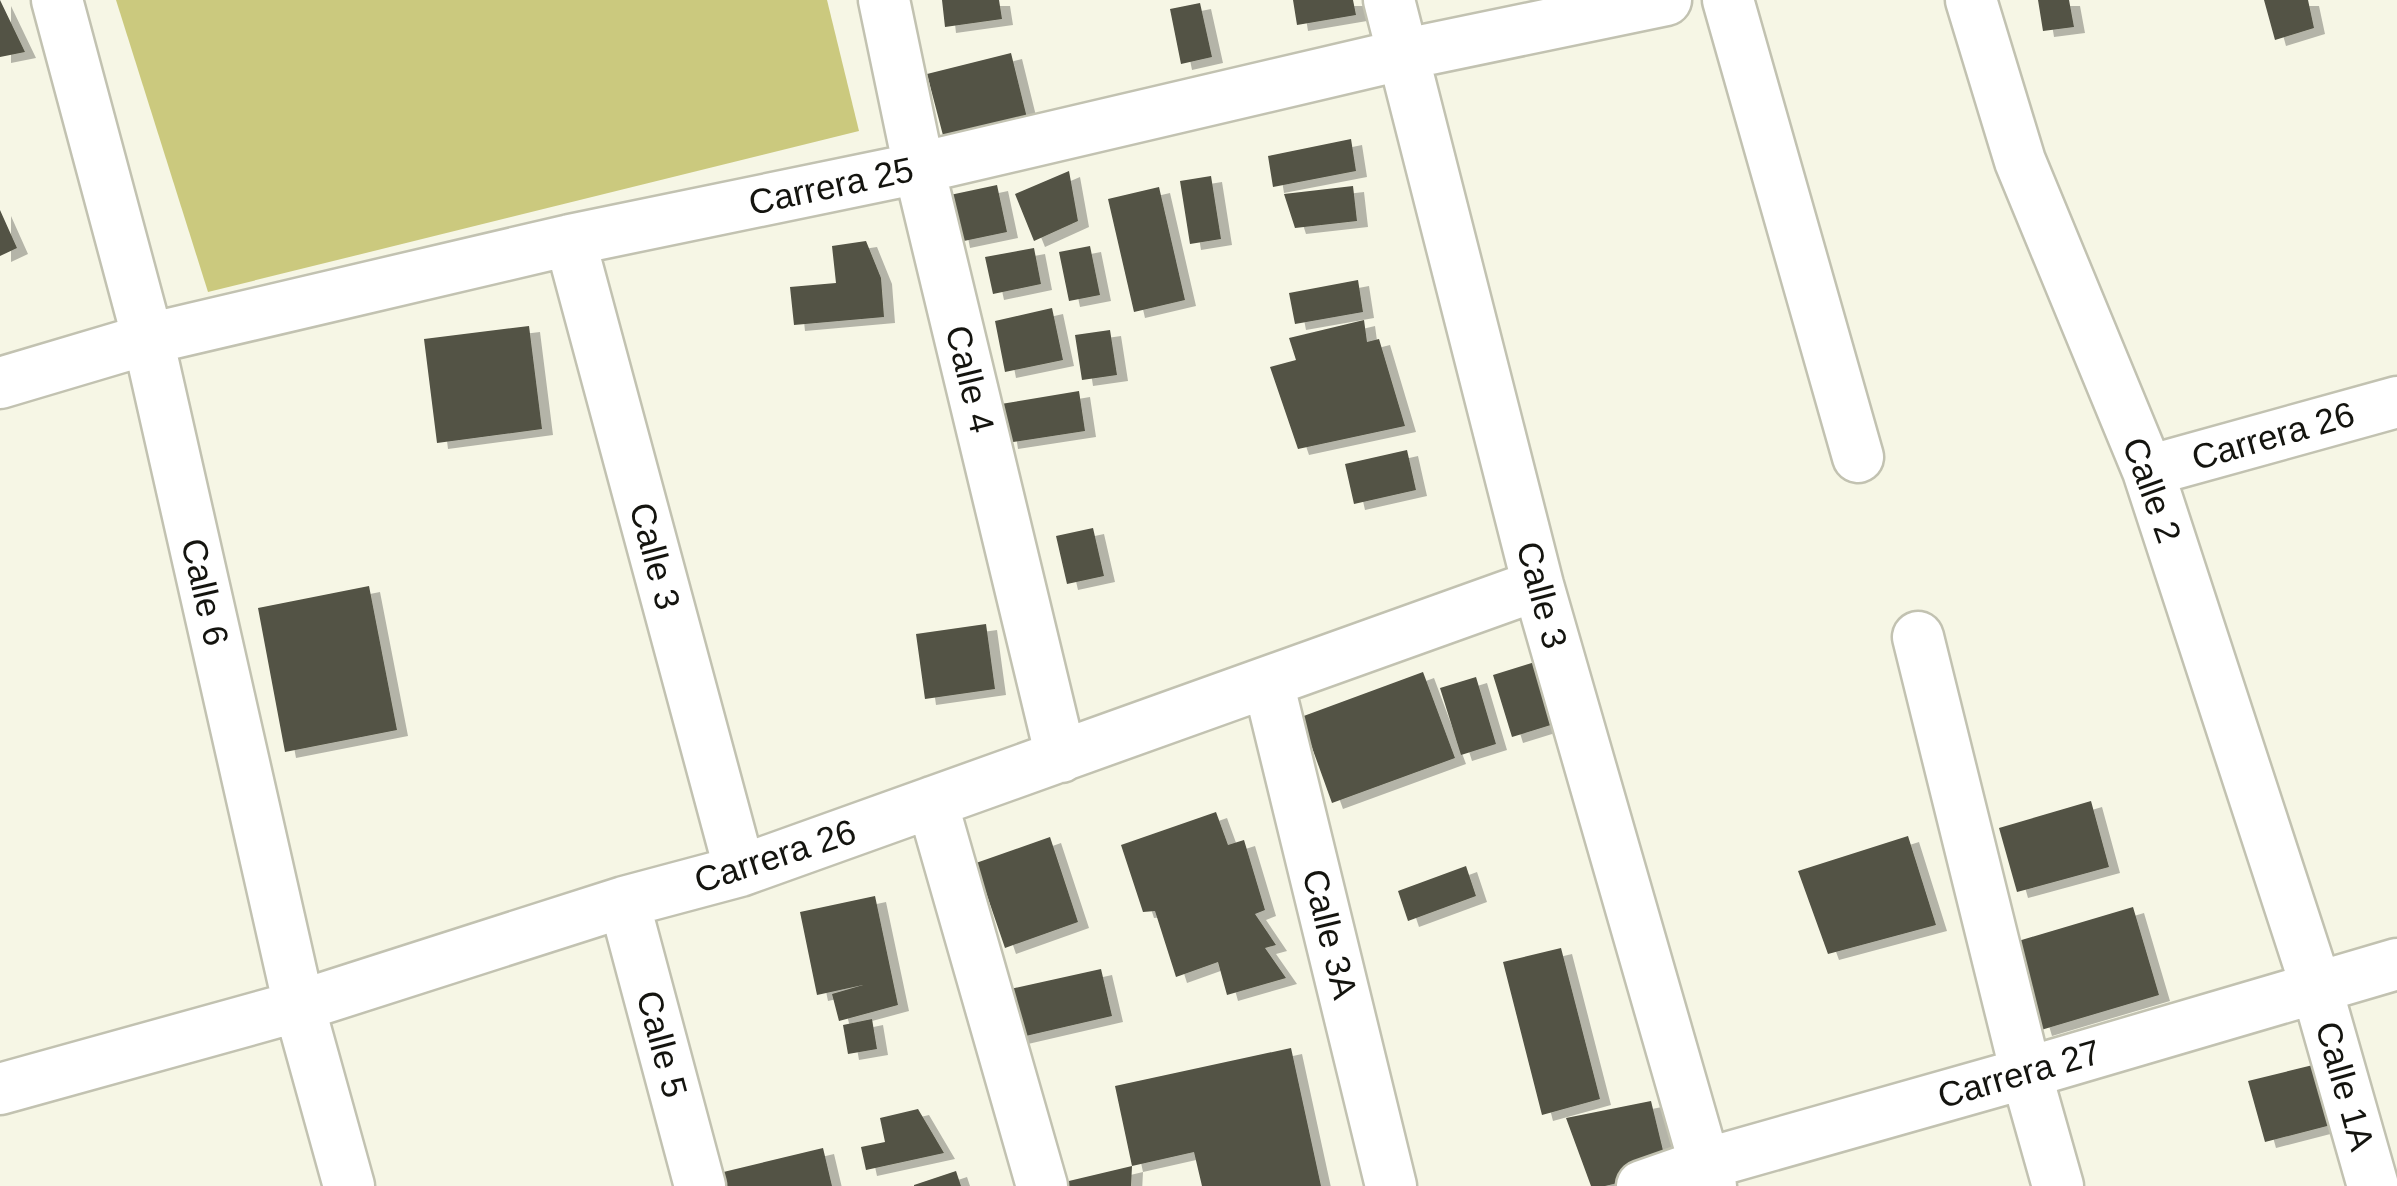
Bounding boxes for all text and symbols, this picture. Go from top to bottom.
street label: Carrera 25 [745,149,917,222]
street label: Calle 4 [938,321,1003,436]
street label: Carrera 26 [2187,394,2359,477]
street label: Calle 2 [2116,432,2189,548]
street label: Calle 3 [623,498,688,614]
street label: Calle 6 [174,534,237,649]
street label: Calle 3 [1510,537,1575,653]
street label: Carrera 26 [689,811,860,900]
street label: Calle 3A [1296,865,1366,1003]
street label: Calle 5 [630,986,695,1102]
street label: Calle 1A [2309,1017,2383,1155]
street label: Carrera 27 [1933,1032,2105,1115]

